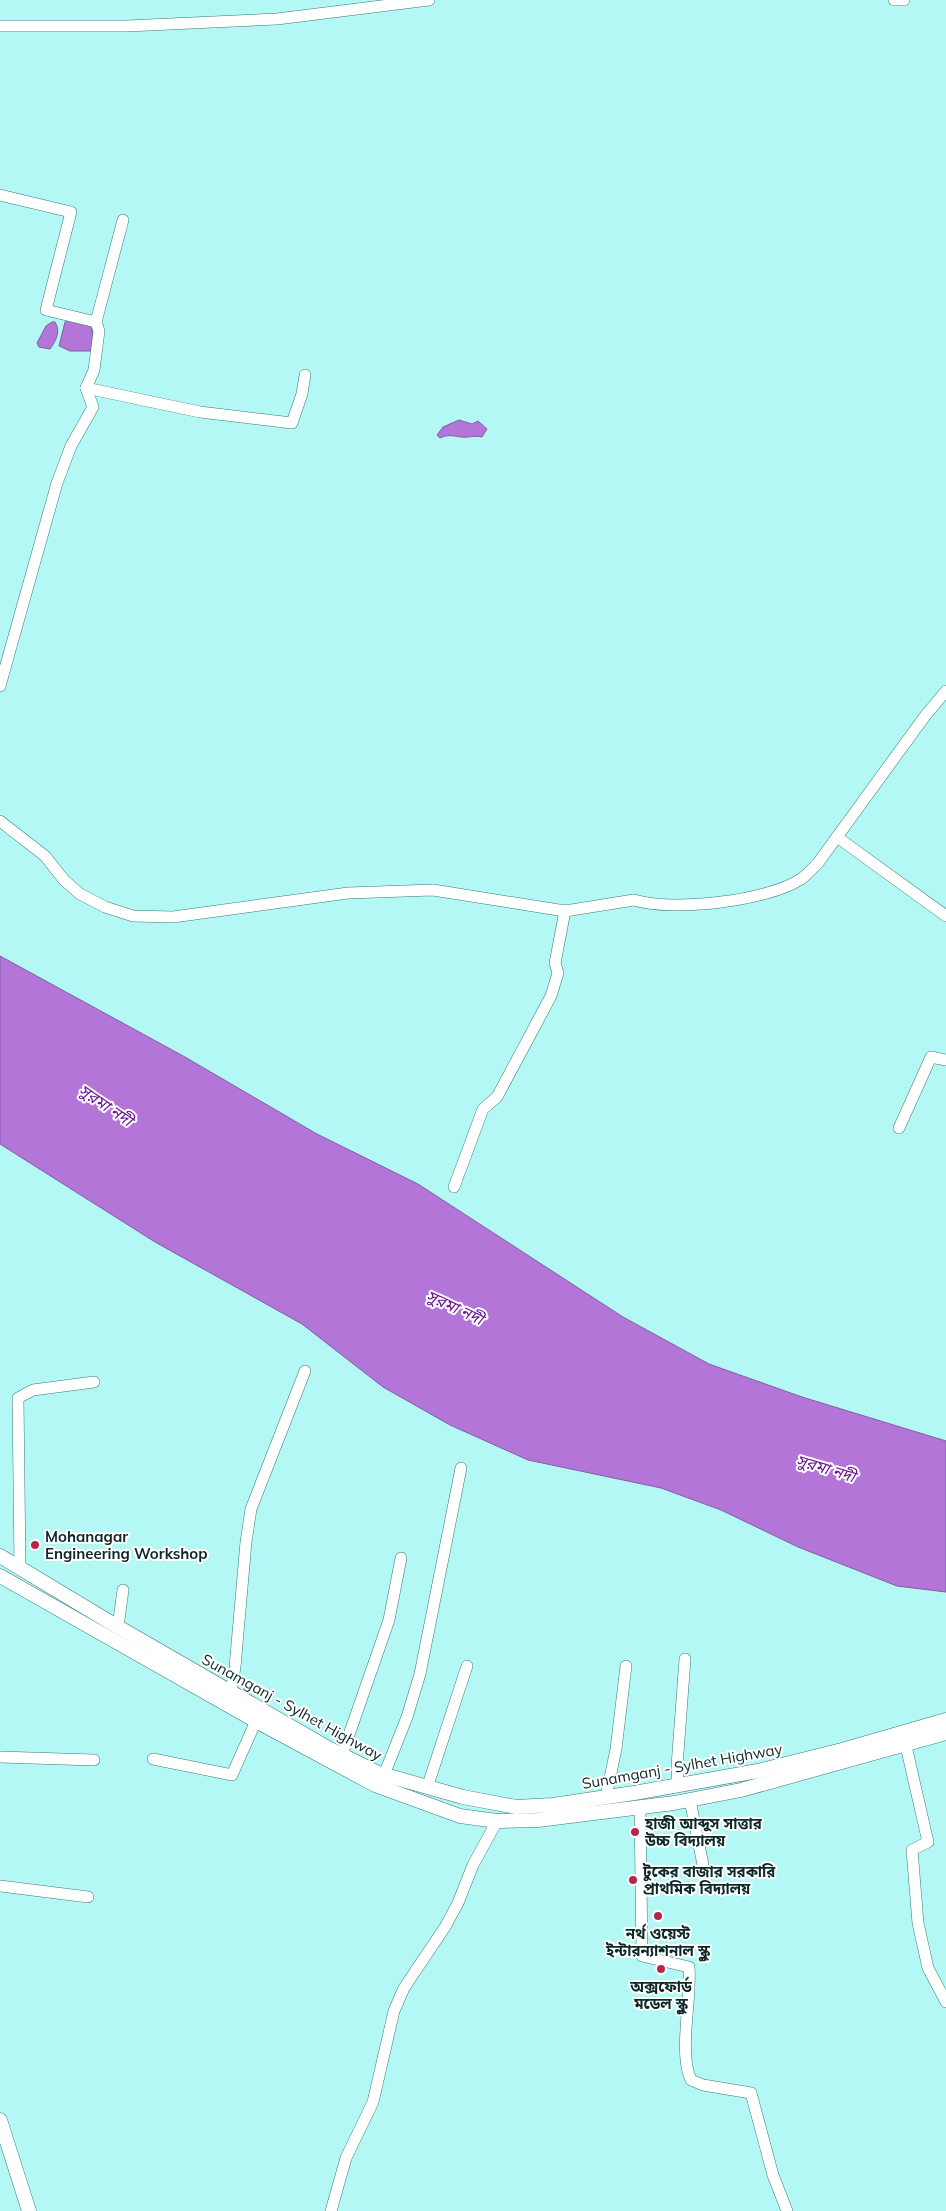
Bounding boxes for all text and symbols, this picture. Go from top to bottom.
water label: সুরমা নদী [75,1080,139,1132]
water label: সুরমা নদী [423,1285,489,1330]
water label: সুরমা নদী [794,1450,860,1487]
place label: Mohanagar Engineering Workshop [45,1527,208,1563]
marker: Mohanagar Engineering Workshop [29,1539,41,1551]
street label: Sunamganj - Sylhet Highway [199,1649,385,1765]
street label: Sunamganj - Sylhet Highway [580,1739,784,1793]
place label: হাজী আব্দুস সাত্তার উচ্চ বিদ্যালয় [644,1814,763,1850]
marker: হাজী আব্দুস সাত্তার উচ্চ বিদ্যালয় [629,1826,641,1838]
place label: টুকের বাজার সরকারি প্রাথমিক বিদ্যালয় [642,1862,776,1898]
marker: টুকের বাজার সরকারি প্রাথমিক বিদ্যালয় [627,1874,639,1886]
marker: নর্থ ওয়েস্ট ইন্টারন্যাশনাল স্কুল [652,1910,664,1922]
place label: নর্থ ওয়েস্ট ইন্টারন্যাশনাল স্কুল [605,1923,711,1962]
marker: অক্সফোর্ড মডেল স্কুল [655,1963,667,1975]
place label: অক্সফোর্ড মডেল স্কুল [629,1976,692,2015]

